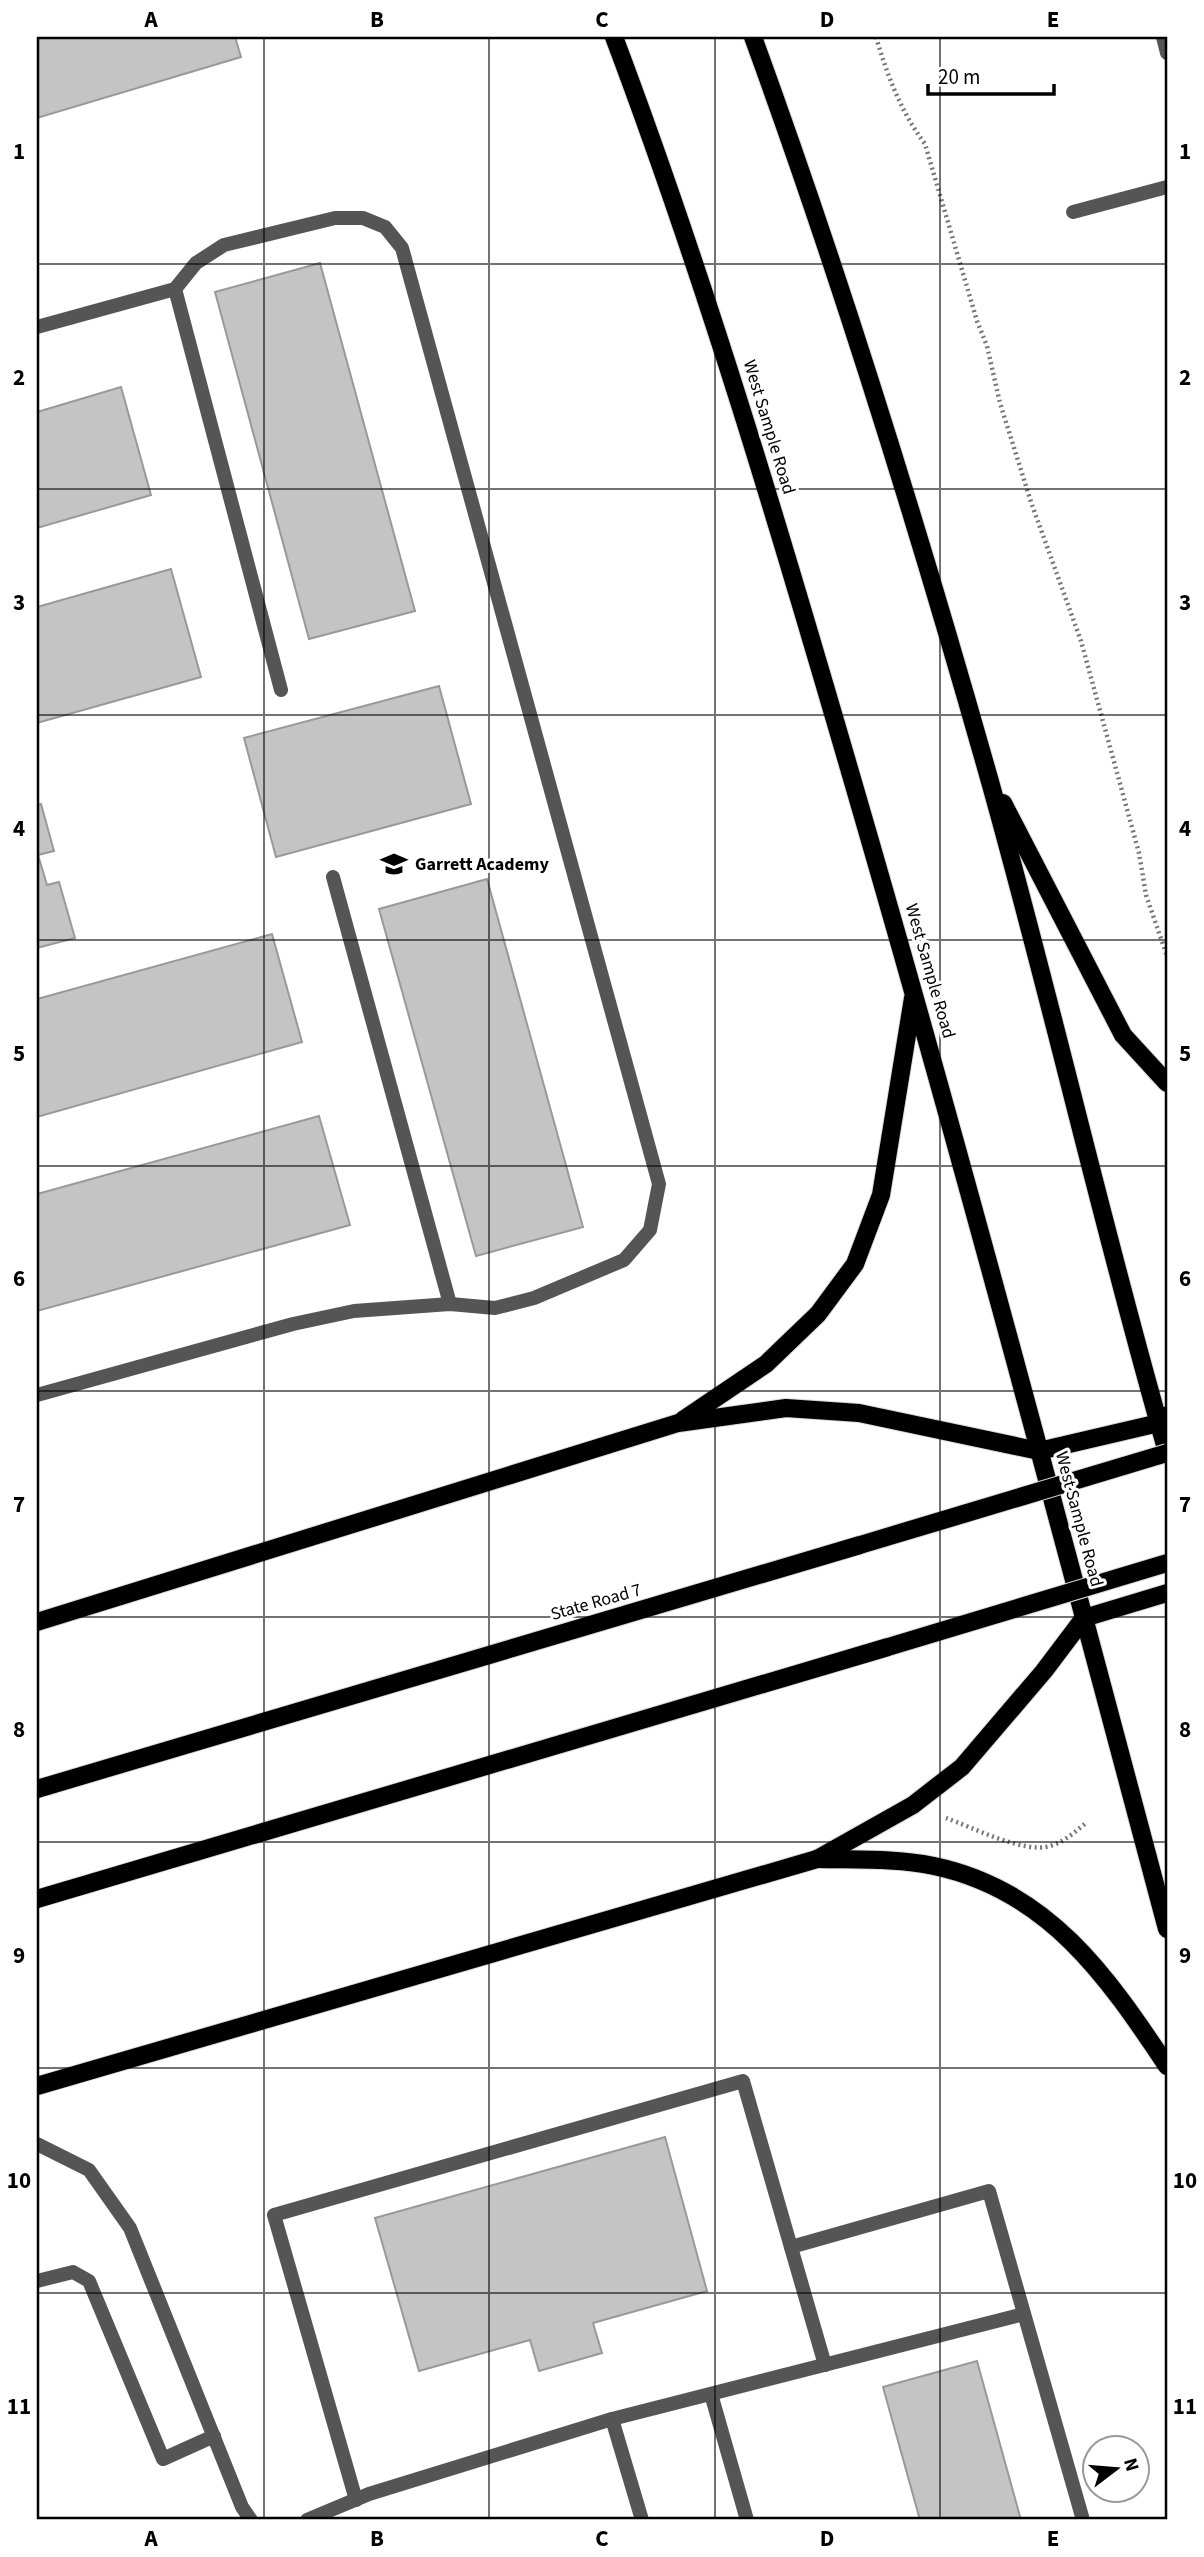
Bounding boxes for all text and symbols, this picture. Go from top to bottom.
text: A [143,3,158,36]
text: B [370,3,384,36]
text: C [595,3,609,36]
text: D [820,3,834,36]
text: E [1047,3,1059,36]
scale bar [928,52,1054,96]
text: 20 m [938,62,980,92]
text: 1 [13,135,25,168]
text: 1 [1179,135,1191,168]
street label: West Sample Road [737,357,801,497]
text: 2 [13,361,25,394]
text: 2 [1179,361,1191,394]
text: 3 [13,586,25,619]
text: 3 [1179,586,1191,619]
text: 4 [13,812,25,845]
text: 4 [1179,812,1191,845]
school or university icon: Garrett Academy [379,849,409,879]
place label: Garrett Academy [415,852,549,877]
street label: West Sample Road [899,901,961,1041]
text: 5 [13,1037,25,1070]
text: 5 [1179,1037,1191,1070]
text: 6 [13,1262,25,1295]
text: 6 [1179,1262,1191,1295]
street label: West Sample Road [1049,1448,1109,1590]
text: 7 [13,1488,25,1521]
text: 7 [1179,1488,1191,1521]
street label: State Road 7 [548,1577,644,1627]
text: 8 [13,1713,25,1746]
text: 8 [1179,1713,1191,1746]
text: 9 [13,1939,25,1972]
text: 9 [1179,1939,1191,1972]
text: 10 [7,2164,31,2197]
text: 10 [1173,2164,1197,2197]
text: 11 [7,2390,31,2423]
text: 11 [1173,2390,1197,2423]
north arrow [1082,2434,1152,2504]
text: N [1116,2455,1146,2475]
text: A [143,2522,158,2555]
text: B [370,2522,384,2555]
text: C [595,2522,609,2555]
text: D [820,2522,834,2555]
text: E [1047,2522,1059,2555]

